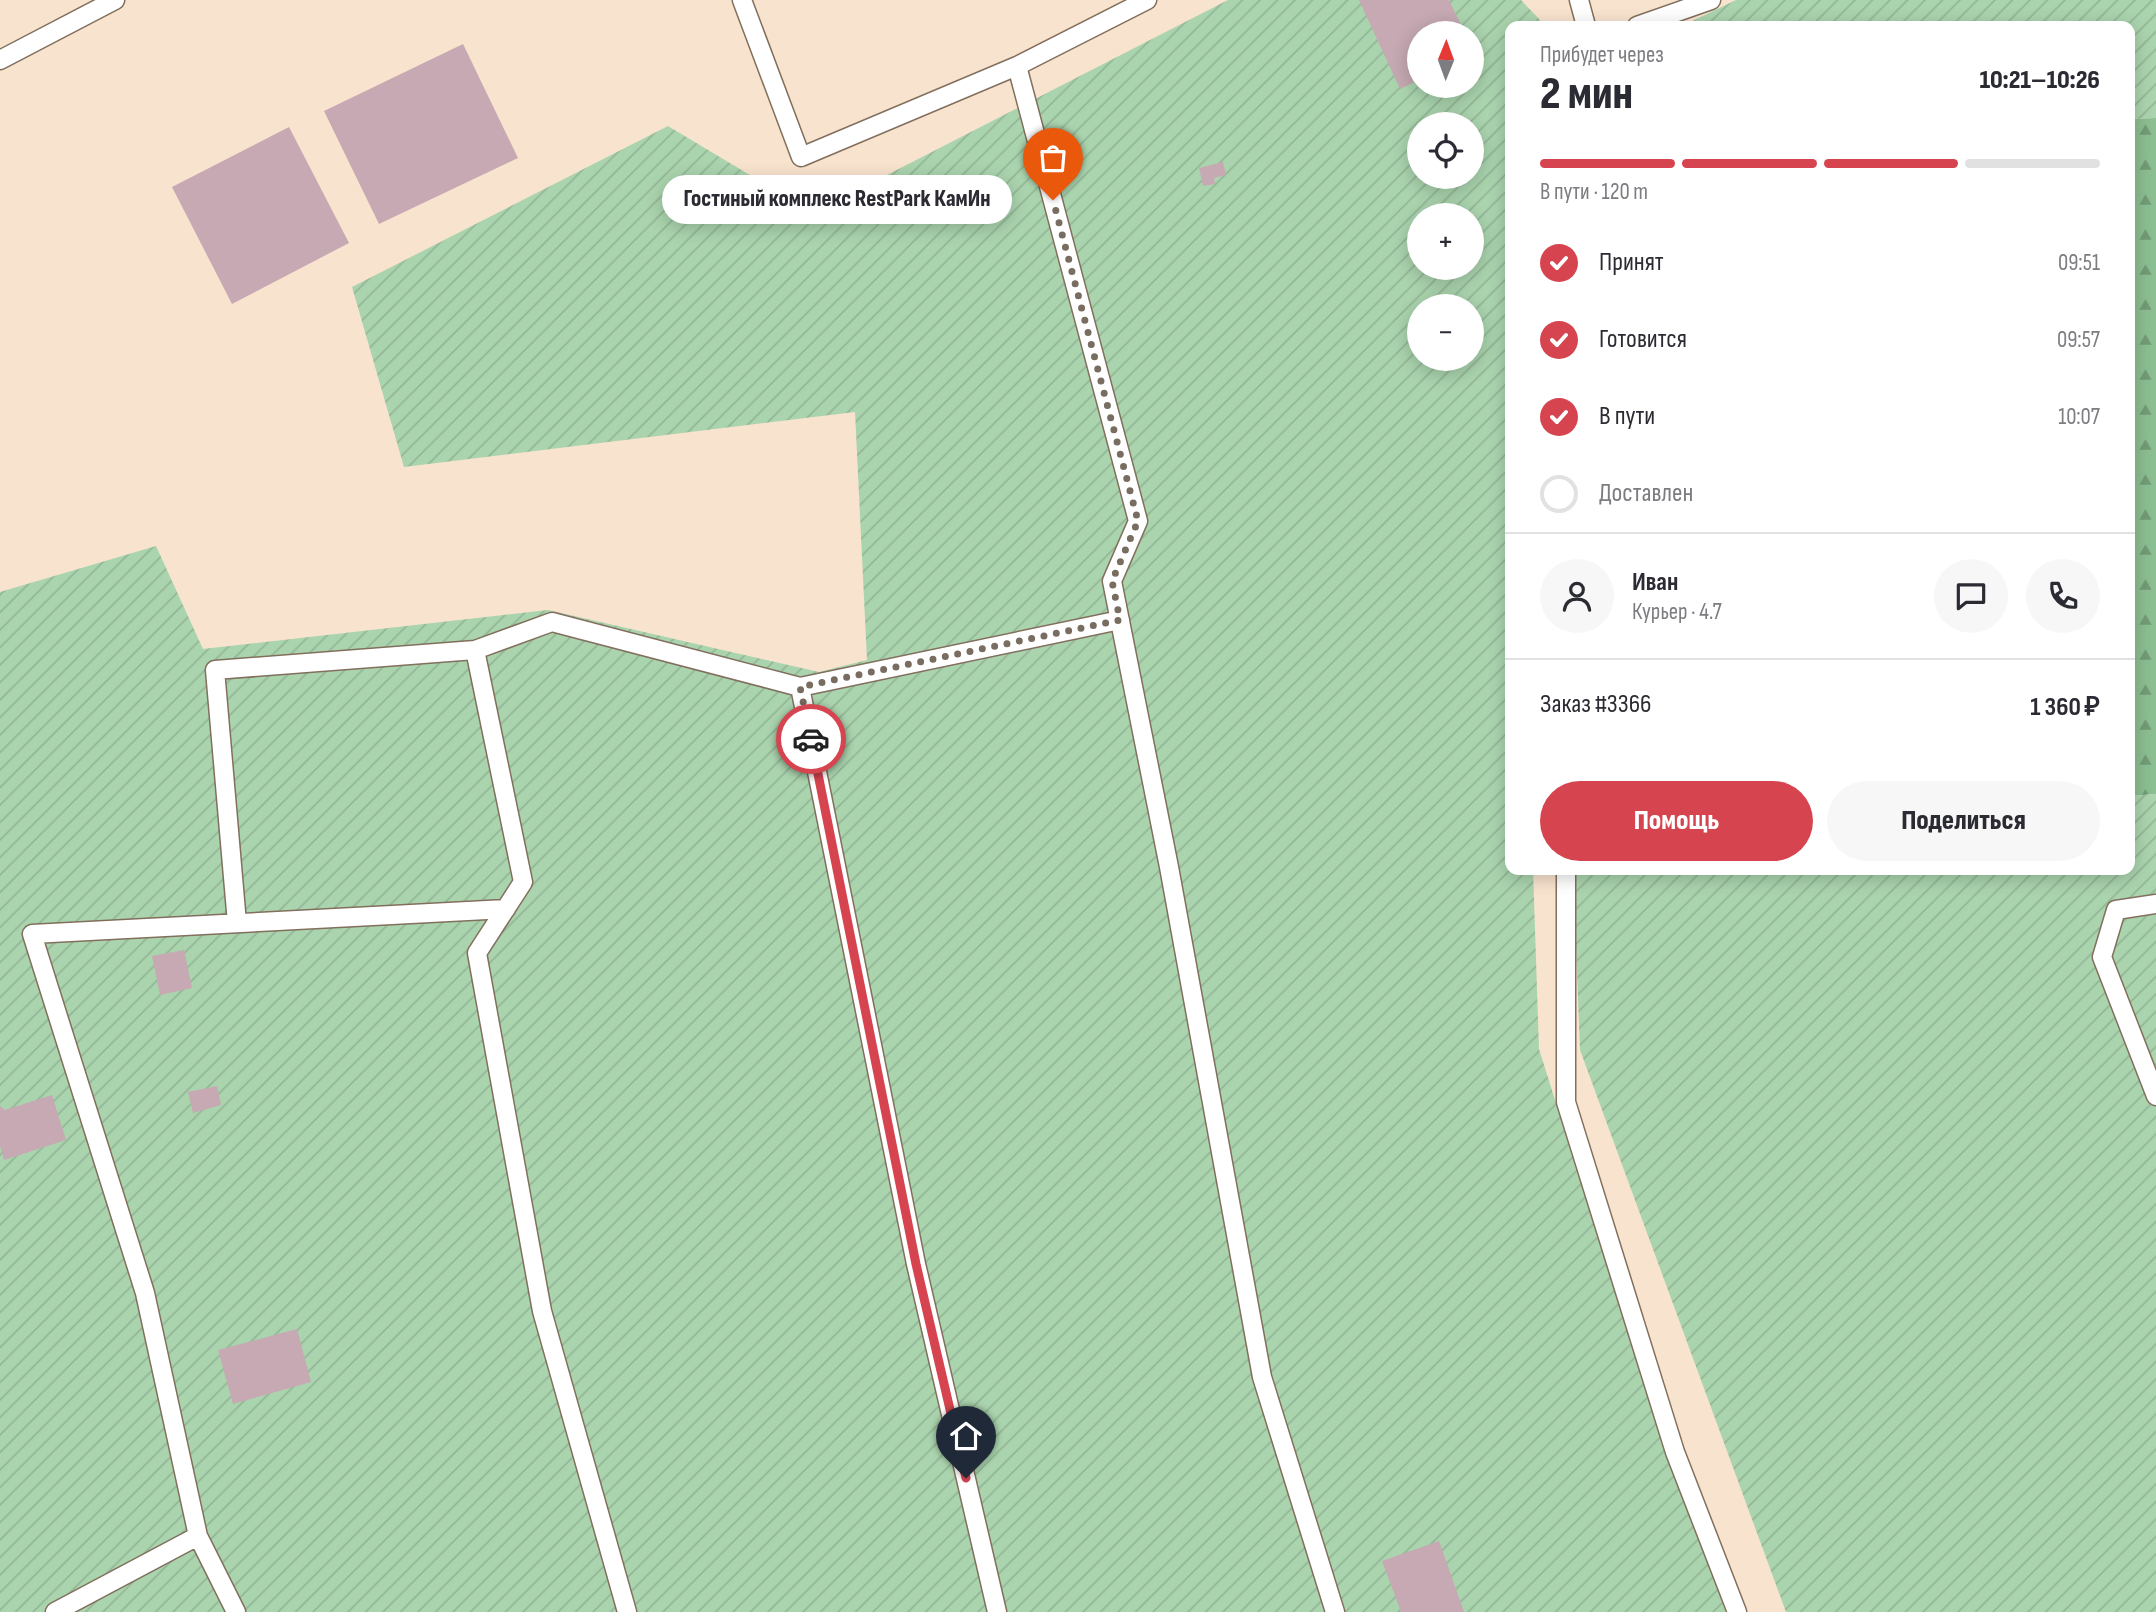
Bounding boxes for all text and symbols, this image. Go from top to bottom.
north arrow [1407,21,1484,98]
map controls [1407,21,1484,371]
text: Прибудет через [1540,41,1664,69]
text: 10:21–10:26 [1979,65,2100,96]
text: 2 мин [1540,67,1633,122]
button: locate [1407,112,1484,189]
pin [1023,128,1083,200]
icon: bag [1034,139,1072,177]
callout: Гостиный комплекс RestPark КамИн [661,176,1011,224]
text: В пути · 120 m [1540,178,1648,206]
text: Гостиный комплекс RestPark КамИн [684,185,990,213]
button: + [1407,203,1484,280]
icon: check [1540,244,1578,282]
text: Принят [1599,247,1664,278]
text: 09:51 [2058,249,2100,277]
button: − [1407,294,1484,371]
icon: check [1540,321,1578,359]
text: Готовится [1599,324,1687,355]
text: 09:57 [2057,326,2100,354]
icon: check [1540,398,1578,436]
text: В пути [1599,401,1655,432]
text: 10:07 [2058,403,2100,431]
text: Доставлен [1599,478,1693,509]
button: person [1540,559,1614,633]
button: chat [1934,559,2008,633]
button: phone [2026,559,2100,633]
text: Иван [1632,567,1678,598]
text: Курьер · 4.7 [1632,598,1722,626]
text: Заказ #3366 [1540,689,1651,720]
text: 1 360 ₽ [2030,692,2100,723]
courier [776,704,846,774]
icon: car [792,720,830,758]
button: Помощь [1540,781,1813,861]
button: Поделиться [1827,781,2100,861]
pin [936,1406,996,1478]
icon: home [947,1417,985,1455]

